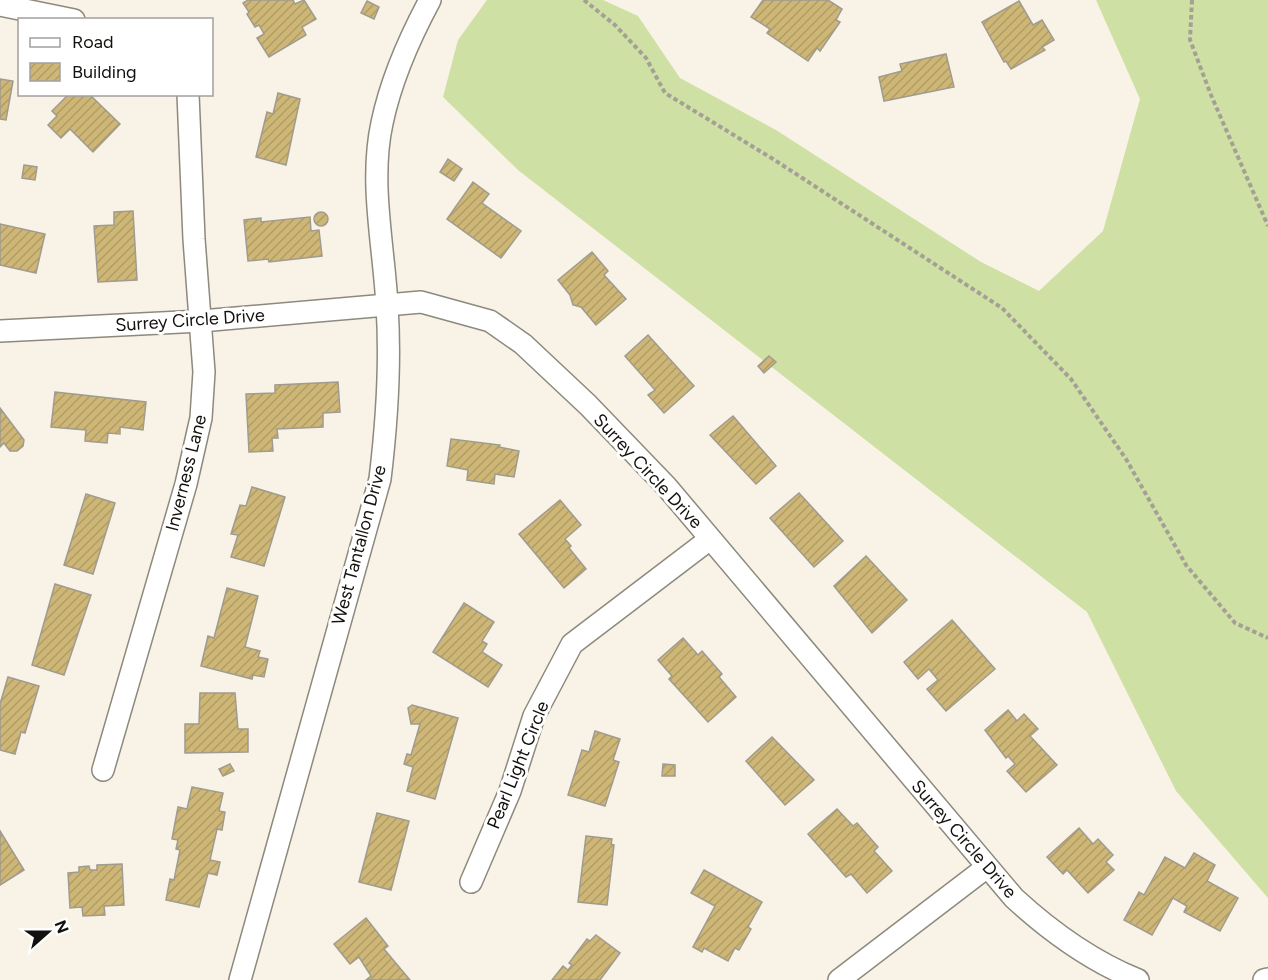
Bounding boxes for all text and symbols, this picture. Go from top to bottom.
legend [18,18,213,96]
text: Road [72,31,113,53]
text: Building [72,61,137,83]
street label: Surrey Circle Drive [115,304,266,336]
street label: Surrey Circle Drive [589,409,707,533]
street label: Inverness Lane [161,412,211,534]
street label: West Tantallon Drive [327,463,391,627]
street label: Pearl Light Circle [482,698,554,832]
street label: Surrey Circle Drive [907,775,1021,903]
north arrow [18,902,78,962]
text: N [50,918,73,936]

